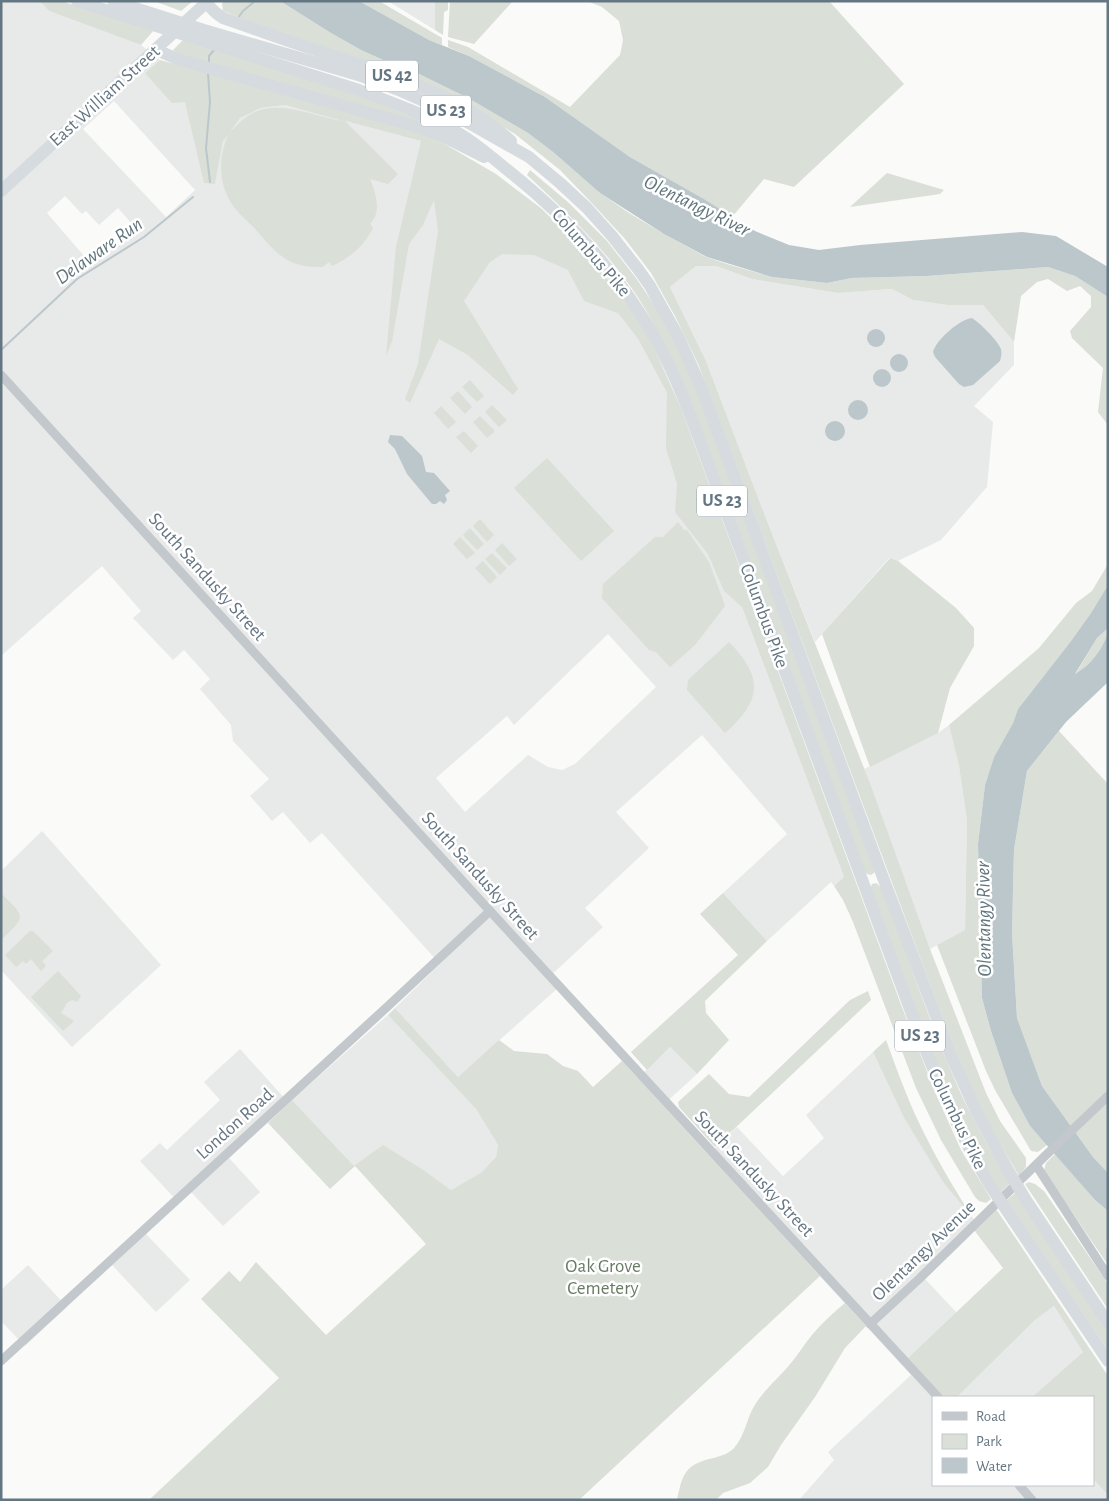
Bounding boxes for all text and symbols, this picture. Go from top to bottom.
street label: East William Street [46,42,164,150]
road number: US 42 [366,60,418,92]
road number: US 23 [421,95,471,126]
water label: Olentangy River [641,172,754,240]
street label: Columbus Pike [548,205,634,301]
water label: Delaware Run [52,214,146,288]
road number: US 23 [697,486,747,516]
street label: South Sandusky Street [145,509,269,645]
street label: Columbus Pike [736,561,792,671]
street label: South Sandusky Street [418,808,542,944]
water label: Olentangy River [973,861,995,977]
road number: US 23 [895,1020,945,1052]
street label: Columbus Pike [924,1066,990,1172]
street label: London Road [193,1085,277,1163]
street label: South Sandusky Street [691,1107,817,1241]
street label: Olentangy Avenue [869,1197,979,1305]
park label: Oak Grove Cemetery [565,1257,641,1298]
legend [932,1396,1094,1486]
text: Road [976,1409,1006,1424]
text: Park [976,1434,1002,1449]
text: Water [976,1459,1012,1474]

